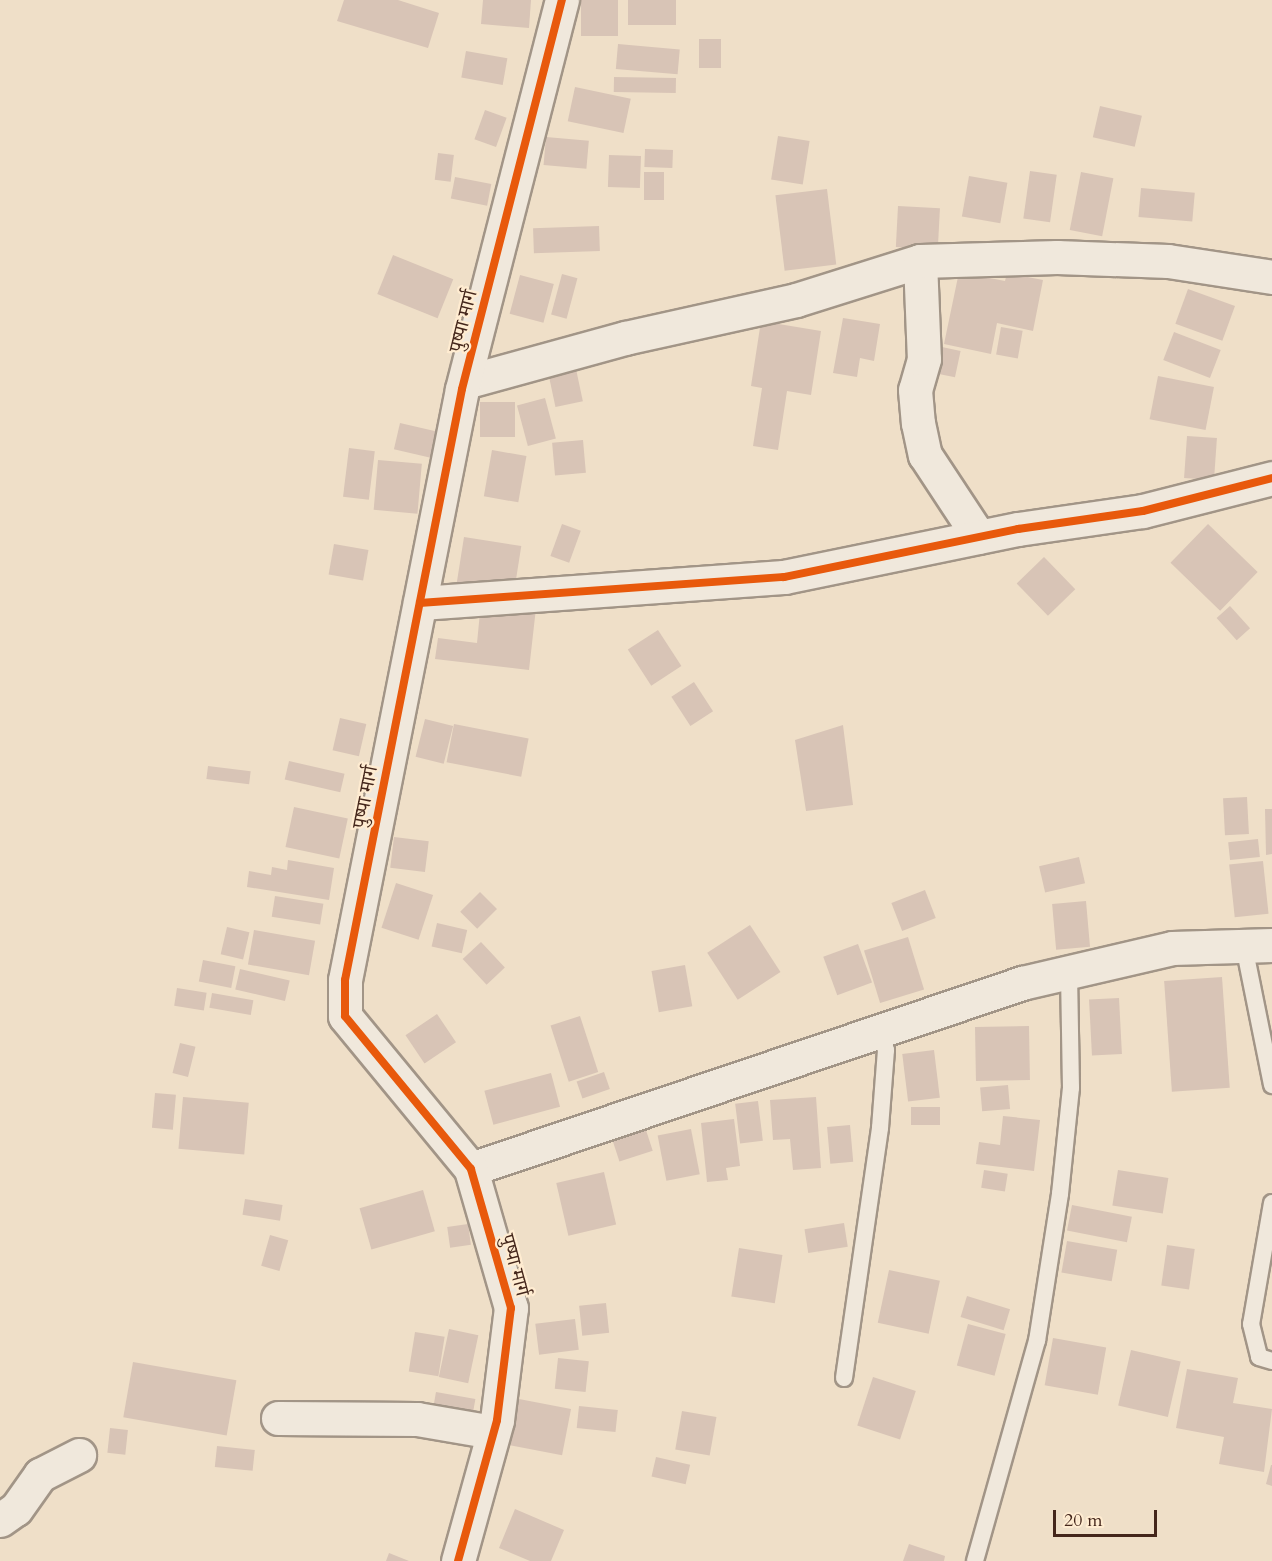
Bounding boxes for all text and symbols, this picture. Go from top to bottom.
street label: पुष्पा मार्ग [444,287,482,355]
street label: पुष्पा मार्ग [347,764,383,830]
street label: पुष्पा मार्ग [495,1231,535,1299]
scale bar [1056,1498,1160,1536]
text: 20 m [1064,1508,1103,1533]

